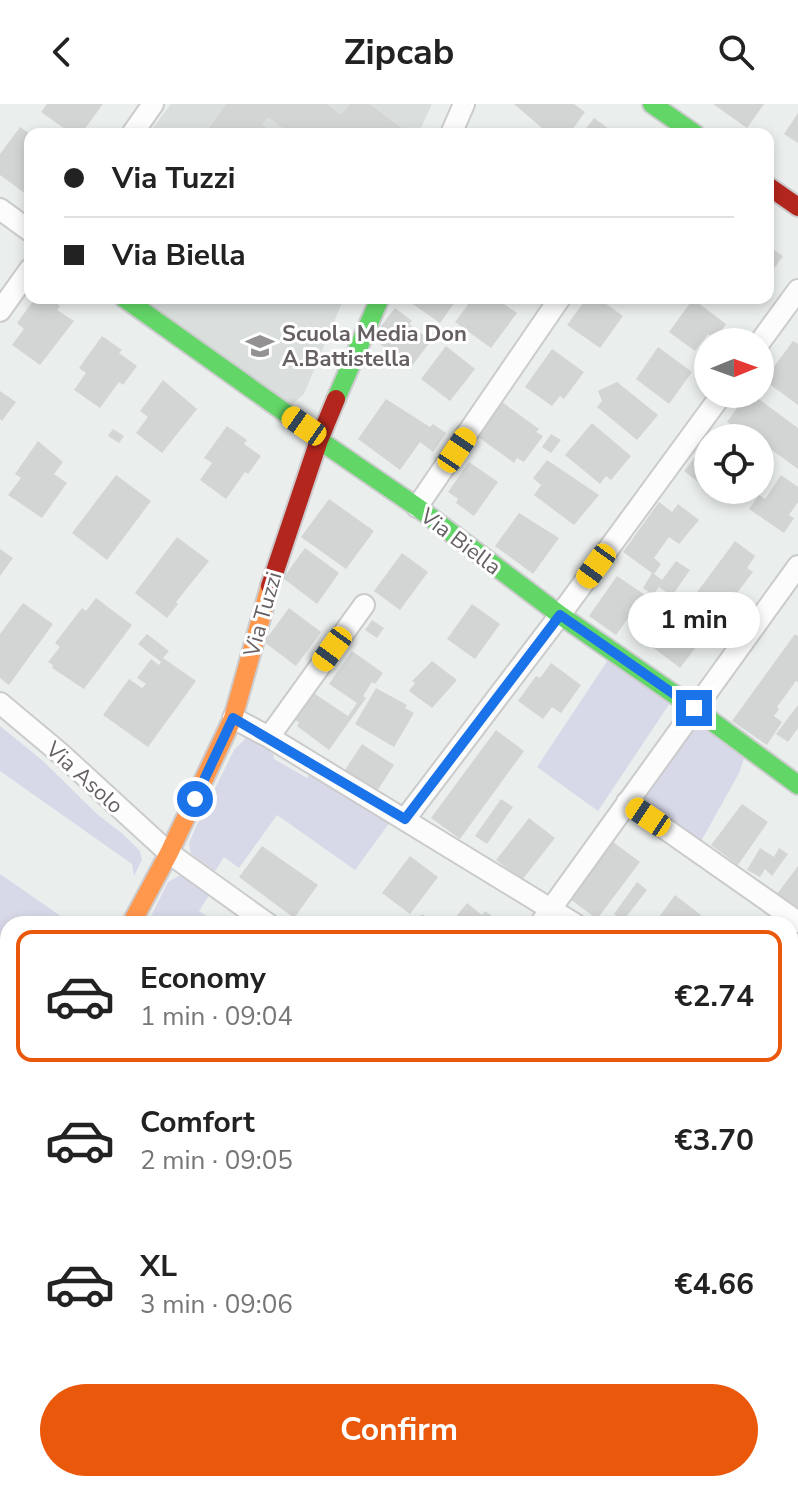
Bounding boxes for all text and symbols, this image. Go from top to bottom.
text: Zipcab [344,28,454,77]
icon: back [40,30,84,74]
icon: search [714,30,758,74]
text: Via Tuzzi [112,158,235,199]
text: Via Biella [112,235,246,276]
place label: Scuola Media Don A.Battistella [282,319,467,374]
north arrow [694,328,774,408]
map controls [694,328,774,504]
school or university icon: Scuola Media Don A.Battistella [245,331,275,361]
car [277,402,331,450]
car [434,423,480,477]
button: locate [694,424,774,504]
street label: Via Biella [413,501,507,582]
car [572,540,620,592]
street label: Via Tuzzi [236,568,289,661]
callout: 1 min [628,592,760,648]
text: 1 min [660,602,728,637]
car [308,623,356,675]
route end [676,690,712,726]
street label: Via Asolo [38,734,130,821]
route start [177,781,213,817]
car [621,794,675,840]
text: Economy [140,958,266,999]
icon: car [44,960,116,1032]
text: €2.74 [675,976,754,1017]
text: 1 min · 09:04 [140,999,293,1034]
text: Comfort [140,1102,255,1143]
icon: car [44,1104,116,1176]
text: €3.70 [675,1120,754,1161]
text: 2 min · 09:05 [140,1143,293,1178]
text: XL [140,1246,177,1287]
icon: car [44,1248,116,1320]
text: €4.66 [675,1264,754,1305]
text: 3 min · 09:06 [140,1287,293,1322]
button: Confirm [40,1384,758,1476]

